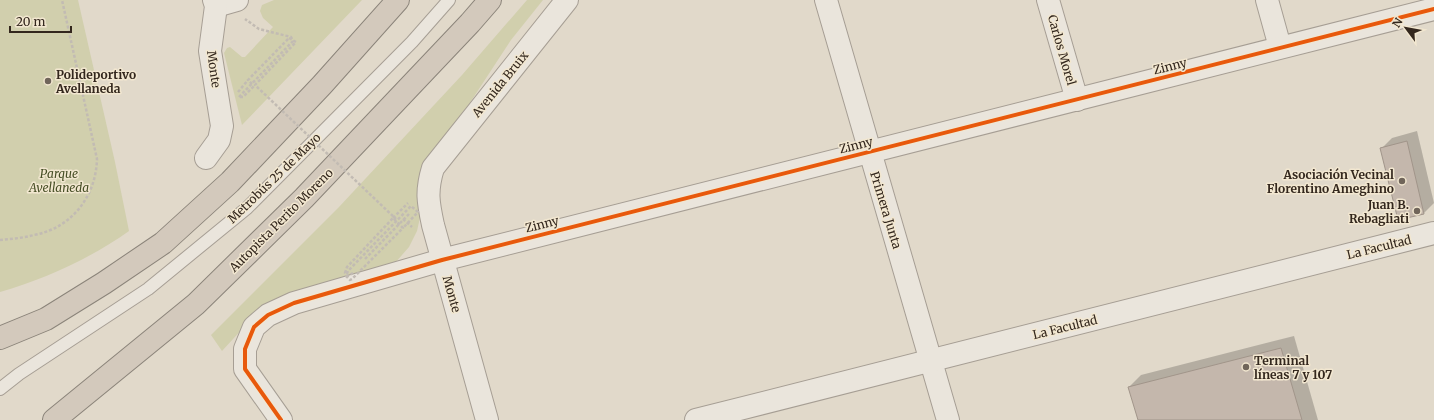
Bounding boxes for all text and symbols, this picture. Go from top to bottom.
scale bar [10,8,71,34]
north arrow [1386,8,1426,48]
street label: Carlos Morel [1045,13,1079,87]
text: 20 m [16,14,45,29]
text: N [1389,15,1406,30]
street label: Avenida Bruix [468,47,532,121]
street label: Monte [204,49,224,89]
street label: Zinny [1152,55,1188,77]
place label: Polideportivo Avellaneda [55,67,136,96]
marker: Polideportivo Avellaneda [43,76,53,86]
street label: Metrobús 25 de Mayo [224,130,324,226]
street label: Zinny [838,134,874,156]
street label: Autopista Perito Moreno [225,165,336,276]
park label: Parque Avellaneda [28,166,89,195]
place label: Asociación Vecinal Florentino Ameghino [1267,167,1394,196]
street label: Primera Junta [867,169,905,251]
marker: Asociación Vecinal Florentino Ameghino [1397,176,1407,186]
place label: Juan B. Rebagliati [1349,197,1409,226]
marker: Juan B. Rebagliati [1412,206,1422,216]
street label: Zinny [524,213,560,235]
street label: La Facultad [1345,232,1413,262]
street label: Monte [440,274,464,314]
street label: La Facultad [1031,312,1099,342]
place label: Terminal líneas 7 y 107 [1254,353,1332,382]
marker: Terminal líneas 7 y 107 [1241,362,1251,372]

